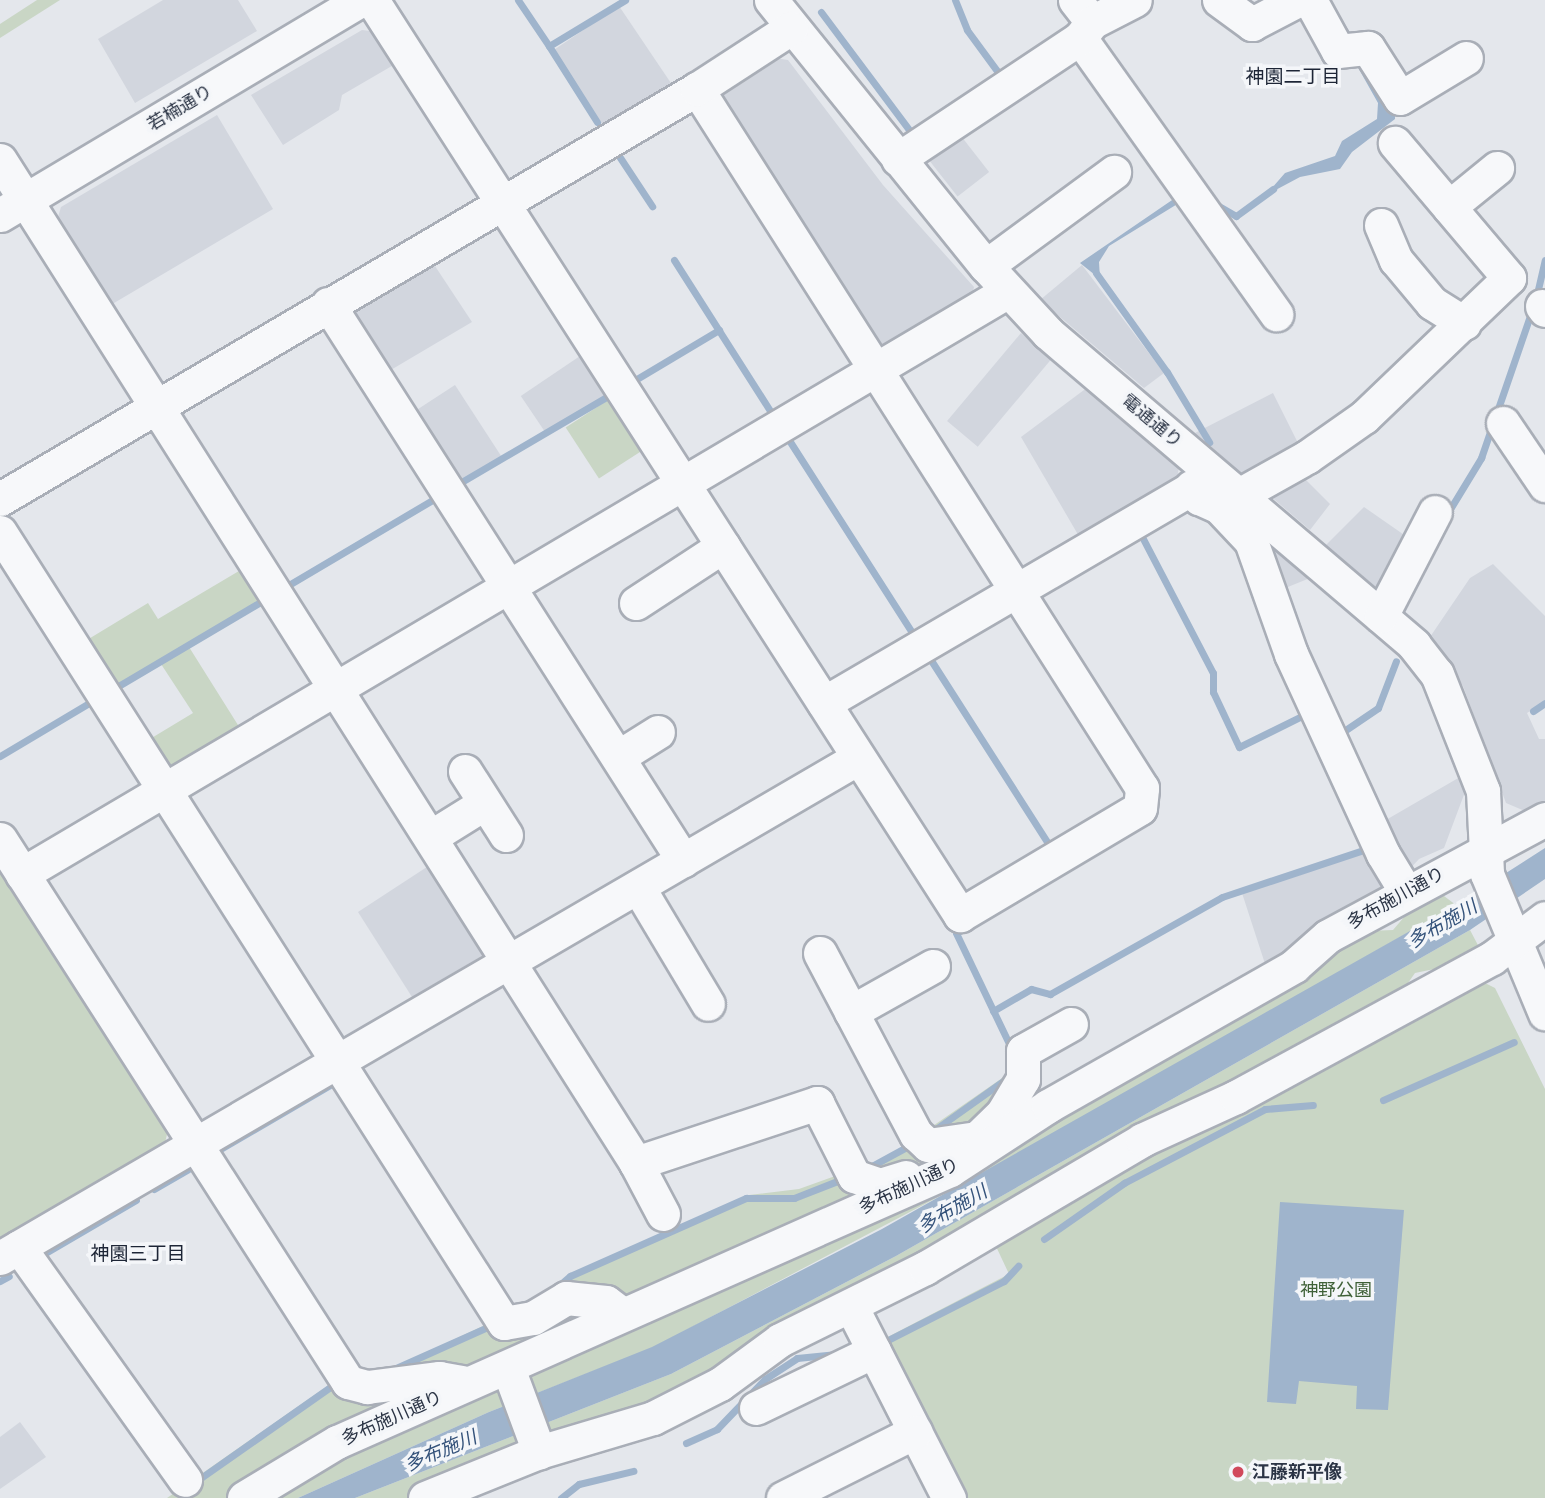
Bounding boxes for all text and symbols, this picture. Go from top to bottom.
district label: 神園二丁目 [1246,67,1340,89]
street label: 若楠通り [144,80,216,136]
street label: 電通通り [1117,390,1187,452]
street label: 多布施川通り [1344,862,1448,934]
water label: 多布施川 [1404,896,1482,954]
street label: 多布施川通り [855,1153,963,1219]
water label: 多布施川 [914,1181,992,1239]
district label: 神園三丁目 [91,1244,185,1266]
park label: 神野公園 [1300,1279,1372,1301]
street label: 多布施川通り [338,1386,446,1450]
water label: 多布施川 [402,1427,480,1477]
place label: 江藤新平像 [1252,1461,1342,1483]
marker: 江藤新平像 [1230,1464,1246,1480]

